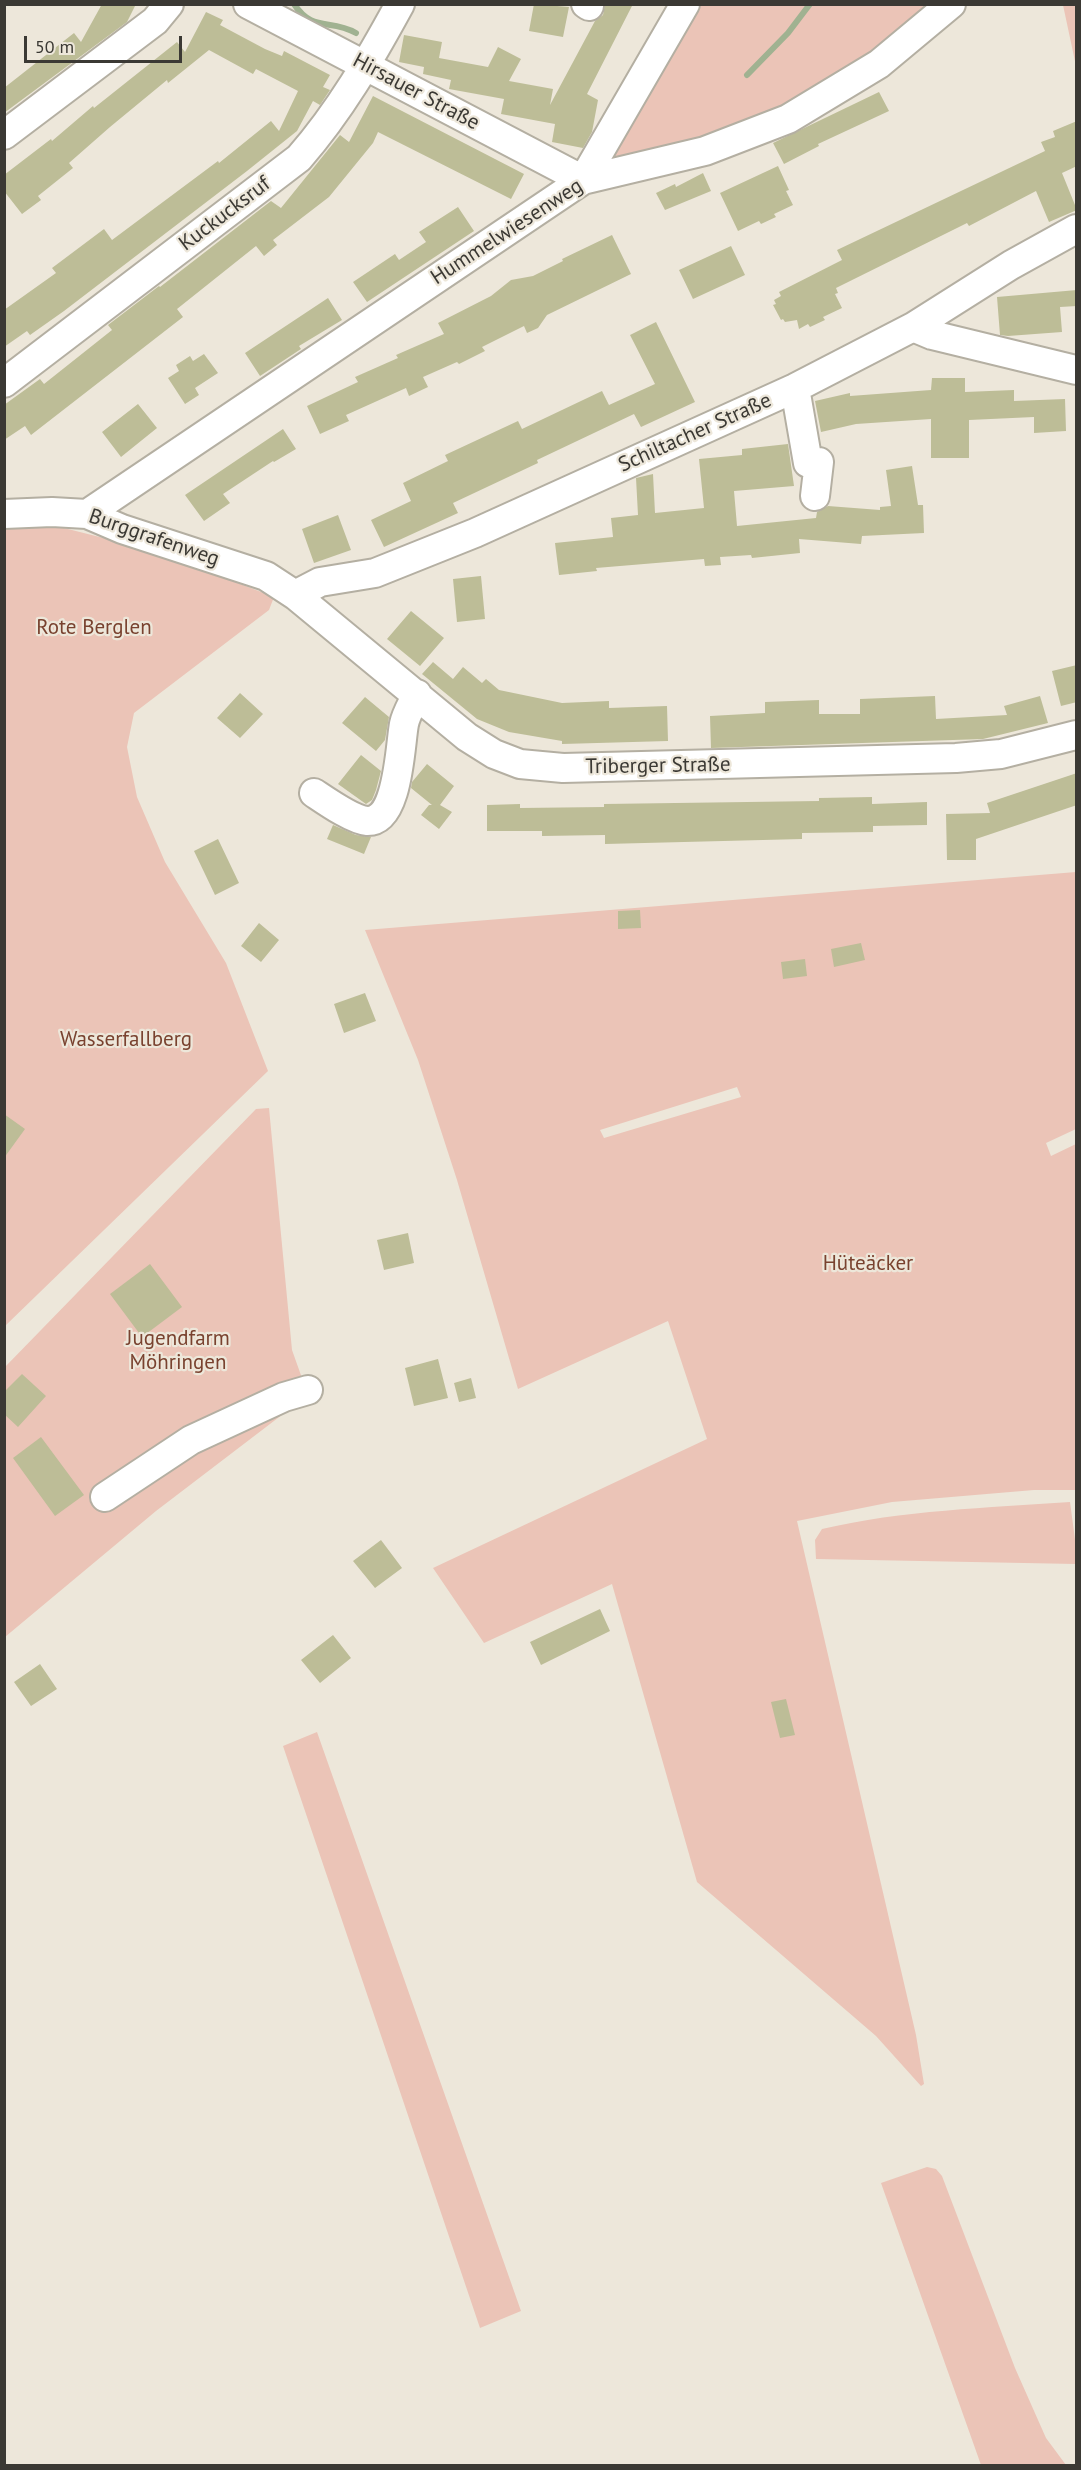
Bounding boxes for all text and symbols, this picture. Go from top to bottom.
scale bar [27,24,184,62]
text: 50 m [35,35,74,58]
street label: Hirsauer Straße [348,48,484,136]
street label: Kuckucksruf [174,171,276,257]
street label: Hummelwiesenweg [426,174,588,290]
street label: Schiltacher Straße [615,388,775,478]
street label: Burggrafenweg [85,504,223,572]
park label: Rote Berglen [36,615,152,641]
street label: Triberger Straße [585,752,731,780]
park label: Wasserfallberg [60,1027,192,1053]
park label: Hüteäcker [823,1251,913,1277]
park label: Jugendfarm Möhringen [126,1326,230,1376]

